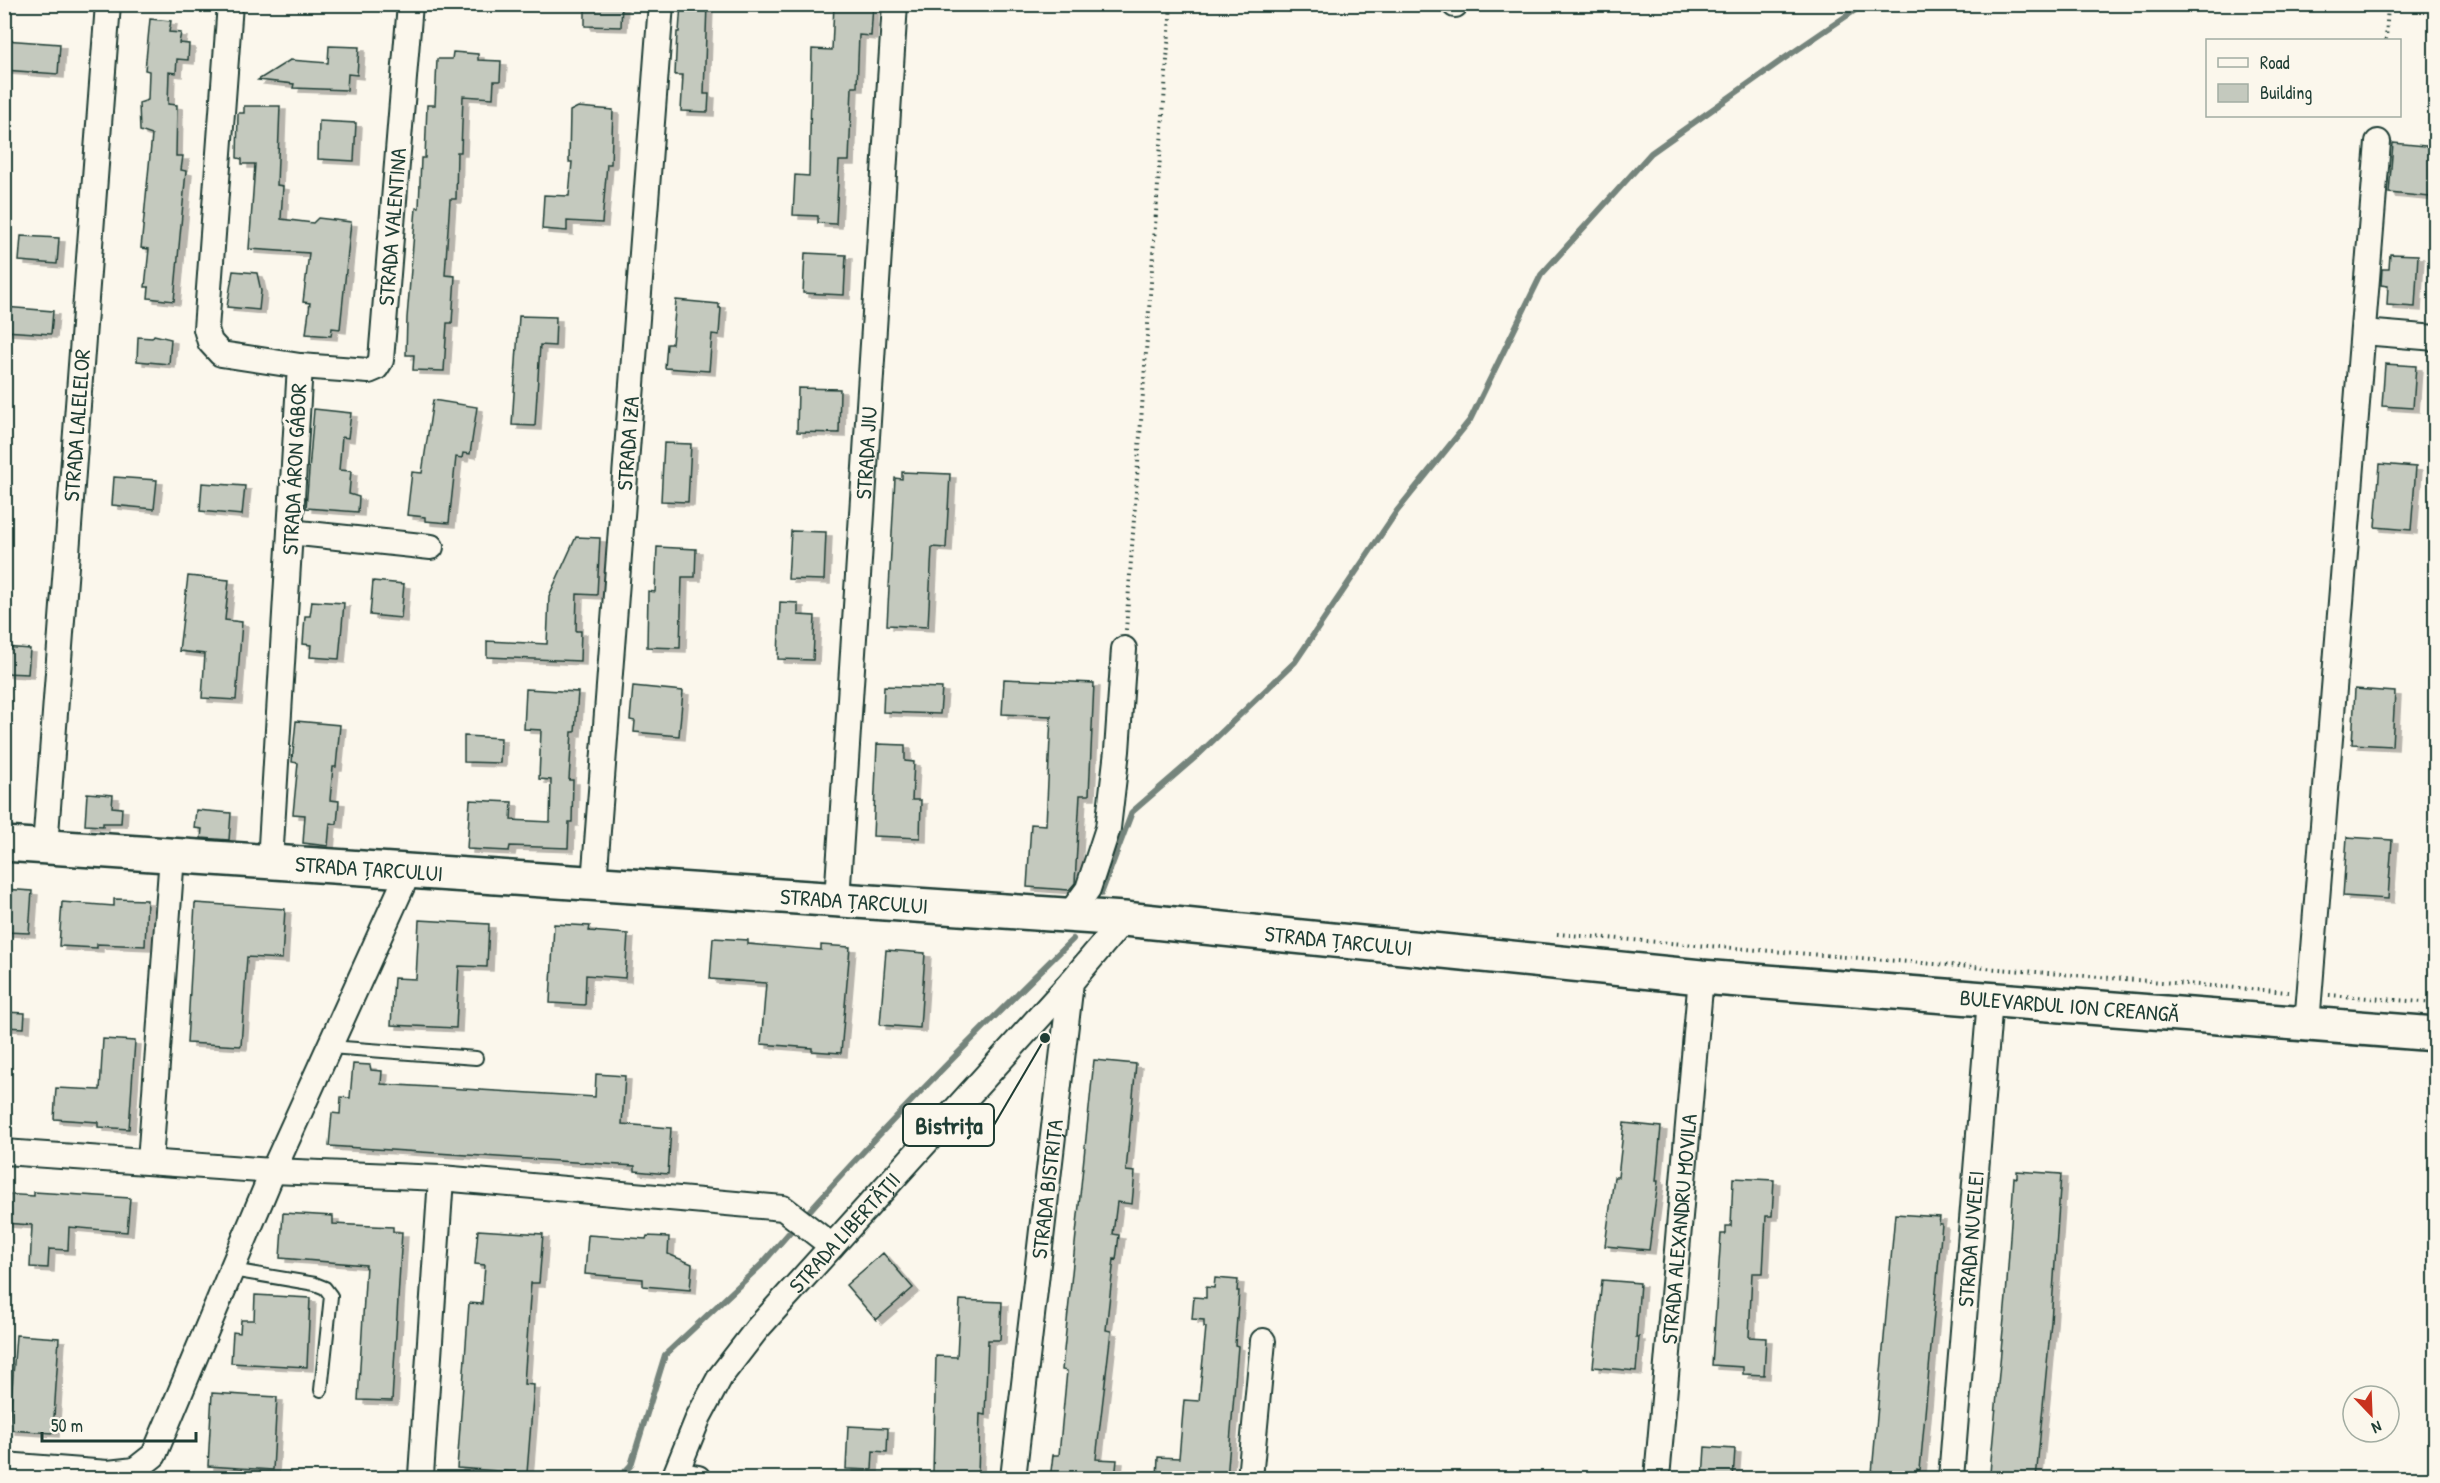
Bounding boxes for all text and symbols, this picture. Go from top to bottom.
legend [2206,39,2401,117]
text: Road [2260,50,2290,75]
text: Building [2260,80,2312,105]
street label: STRADA VALENTINA [370,146,413,307]
street label: STRADA LALELELOR [56,348,97,502]
street label: STRADA ÁRON GÁBOR [275,382,313,556]
street label: STRADA IZA [609,395,646,492]
street label: STRADA JIU [848,406,884,500]
street label: STRADA ȚARCULUI [294,849,444,888]
street label: STRADA ȚARCULUI [779,881,929,921]
street label: STRADA ȚARCULUI [1263,918,1414,963]
street label: BULEVARDUL ION CREANGĂ [1959,982,2181,1029]
callout: Bistrița [903,1104,994,1146]
text: Bistrița [915,1109,983,1141]
street label: STRADA ALEXANDRU MOVILA [1654,1112,1704,1345]
street label: STRADA BISTRIȚA [1024,1117,1070,1260]
street label: STRADA LIBERTĂȚII [782,1166,907,1299]
street label: STRADA NUVELEI [1950,1170,1991,1308]
north arrow [2341,1384,2401,1444]
scale bar [42,1405,196,1443]
text: 50 m [51,1413,83,1438]
text: N [2368,1416,2385,1440]

